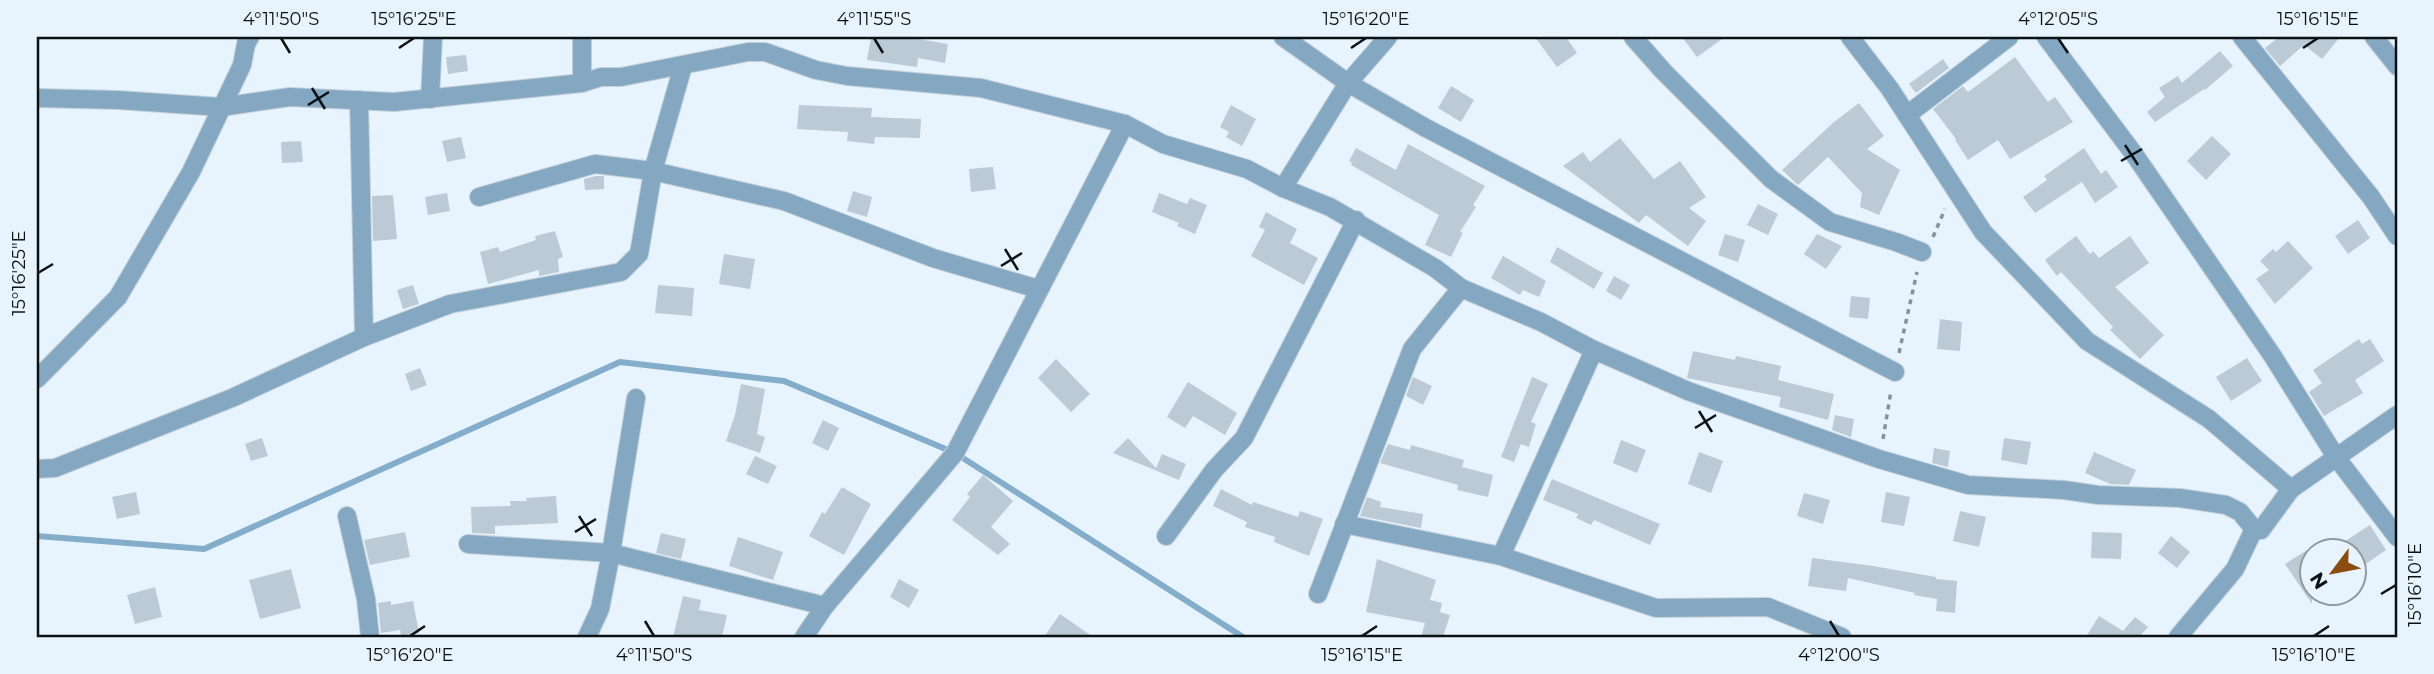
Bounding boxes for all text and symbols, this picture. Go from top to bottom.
text: 4°11'50"S [243,8,319,30]
text: 15°16'25"E [371,8,457,30]
text: 4°11'55"S [837,8,911,30]
text: 15°16'20"E [1322,8,1410,30]
text: 4°12'05"S [2018,8,2098,30]
text: 15°16'15"E [2277,8,2359,30]
text: 15°16'25"E [8,230,30,316]
north arrow [2298,538,2368,608]
text: 15°16'10"E [2404,543,2426,627]
text: N [2305,568,2333,593]
text: 15°16'20"E [366,644,454,666]
text: 4°11'50"S [616,644,692,666]
text: 15°16'15"E [1321,644,1403,666]
text: 4°12'00"S [1798,644,1880,666]
text: 15°16'10"E [2272,644,2356,666]

